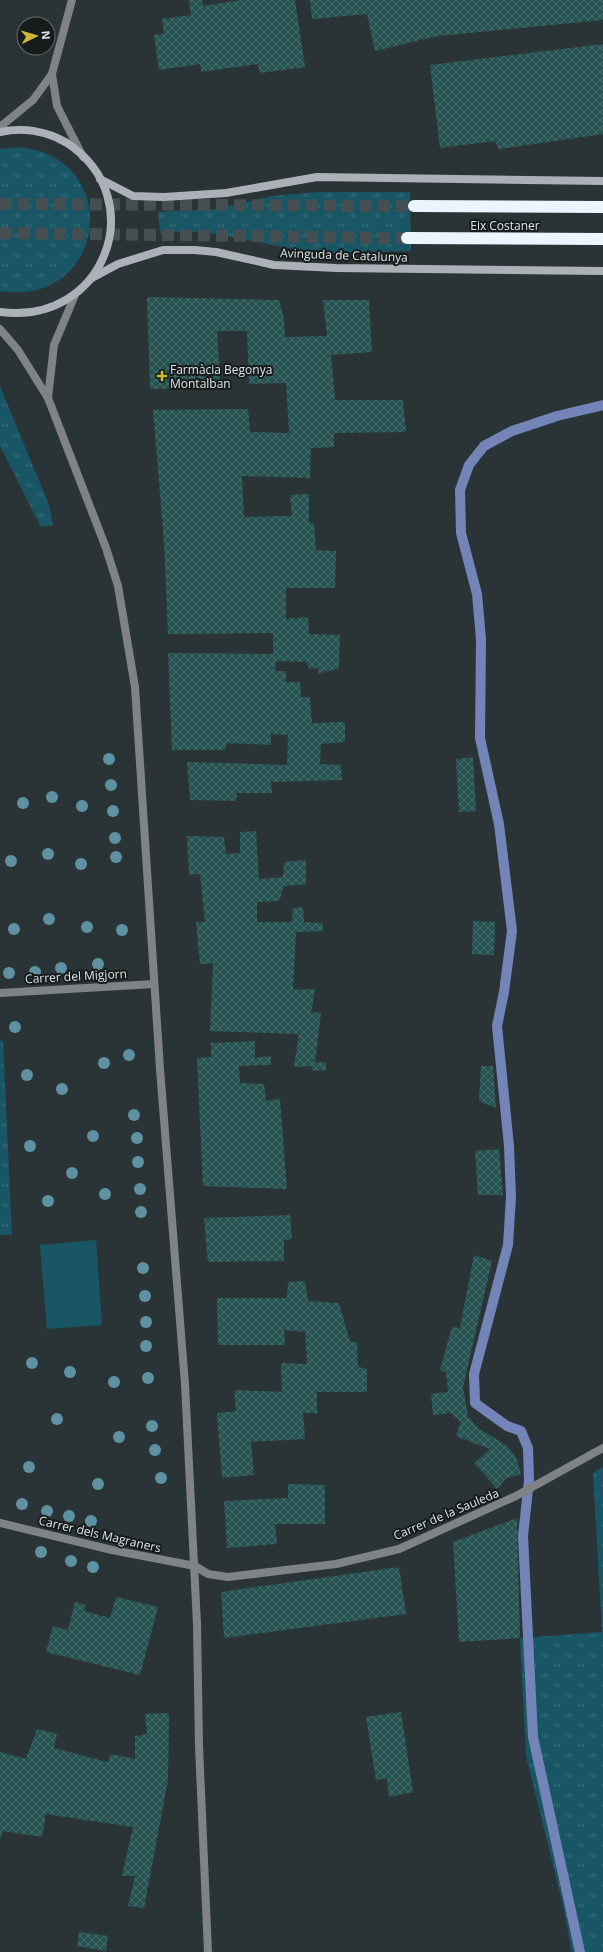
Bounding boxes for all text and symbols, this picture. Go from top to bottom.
north arrow [16,16,56,56]
text: N [39,30,54,40]
street label: Eix Costaner [470,217,540,234]
street label: Avinguda de Catalunya [280,244,408,266]
place label: Farmàcia Begonya Montalban [170,361,272,392]
marker: Farmàcia Begonya Montalban [157,371,167,381]
street label: Carrer del Migjorn [25,965,127,987]
street label: Carrer de la Sauleda [391,1484,501,1544]
street label: Carrer dels Magraners [37,1512,163,1556]

